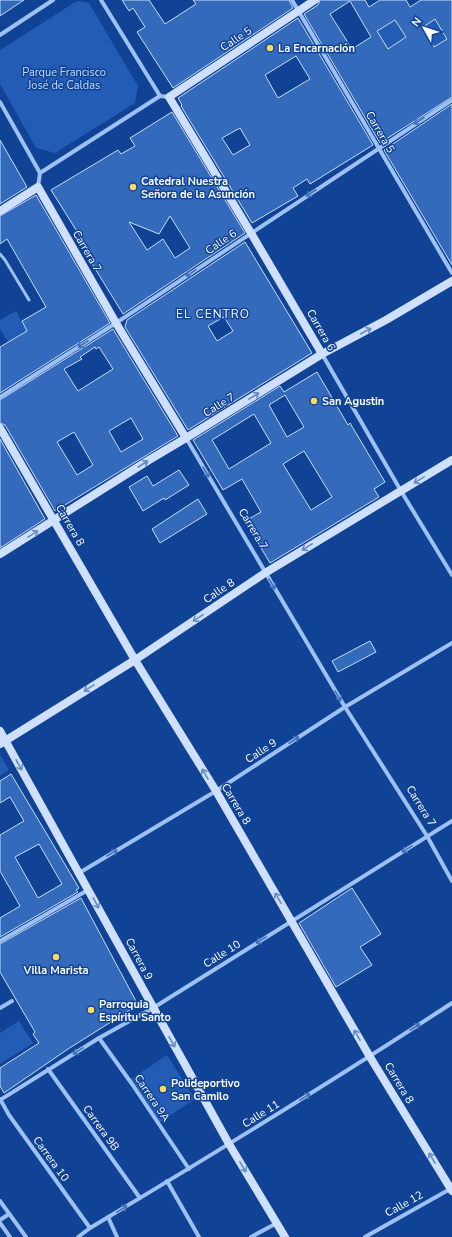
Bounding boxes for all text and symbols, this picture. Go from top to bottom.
north arrow [404,8,444,48]
text: N [408,14,425,30]
street label: Calle 5 [217,23,255,55]
place label: La Encarnación [278,41,355,56]
marker: La Encarnación [265,43,275,53]
park label: Parque Francisco José de Caldas [22,65,106,93]
street label: Carrera 5 [362,108,398,156]
one-way arrow [414,117,425,125]
place label: Catedral Nuestra Señora de la Asunción [141,174,255,202]
marker: Catedral Nuestra Señora de la Asunción [128,182,138,192]
one-way arrow [306,189,317,197]
street label: Calle 6 [202,226,240,258]
street label: Carrera 7 [69,227,105,275]
one-way arrow [186,269,197,277]
district label: EL CENTRO [176,306,250,322]
street label: Carrera 6 [303,306,339,354]
one-way arrow [360,327,372,334]
one-way arrow [77,340,88,348]
street label: Calle 7 [200,389,238,421]
one-way arrow [248,392,260,400]
place label: San Agustin [322,394,384,409]
marker: San Agustin [309,396,319,406]
one-way arrow [137,459,149,467]
one-way arrow [202,466,210,477]
one-way arrow [413,477,425,485]
street label: Carrera 8 [52,501,88,549]
street label: Carrera 7 [235,505,271,553]
one-way arrow [27,529,39,537]
one-way arrow [301,544,313,552]
street label: Calle 8 [200,575,238,607]
one-way arrow [269,578,277,590]
one-way arrow [193,614,204,622]
one-way arrow [83,685,95,693]
one-way arrow [335,690,343,702]
street label: Calle 9 [242,735,280,767]
one-way arrow [288,736,299,744]
one-way arrow [16,759,24,771]
one-way arrow [201,769,209,780]
street label: Carrera 8 [218,780,254,828]
street label: Carrera 7 [402,783,440,829]
one-way arrow [402,845,413,853]
one-way arrow [106,849,118,857]
one-way arrow [274,892,282,904]
one-way arrow [93,897,100,909]
street label: Carrera 9 [122,935,156,983]
street label: Calle 10 [200,936,244,971]
one-way arrow [255,937,267,945]
marker: Villa Marista [51,952,61,962]
place label: Villa Marista [23,963,88,978]
place label: Parroquia Espíritu Santo [99,997,171,1025]
marker: Parroquia Espíritu Santo [86,1005,96,1015]
one-way arrow [409,1023,420,1032]
one-way arrow [353,1029,361,1041]
one-way arrow [168,1036,176,1048]
one-way arrow [72,1047,84,1055]
street label: Carrera 8 [381,1059,417,1107]
street label: Carrera 9A [131,1071,173,1125]
place label: Polideportivo San Camilo [171,1076,240,1104]
marker: Polideportivo San Camilo [158,1084,168,1094]
one-way arrow [299,1093,310,1101]
street label: Calle 11 [239,1097,283,1131]
street label: Carrera 9B [79,1102,123,1154]
street label: Carrera 10 [30,1133,73,1185]
one-way arrow [427,1152,435,1164]
one-way arrow [239,1161,247,1172]
street label: Calle 12 [382,1187,426,1221]
one-way arrow [116,1204,128,1212]

